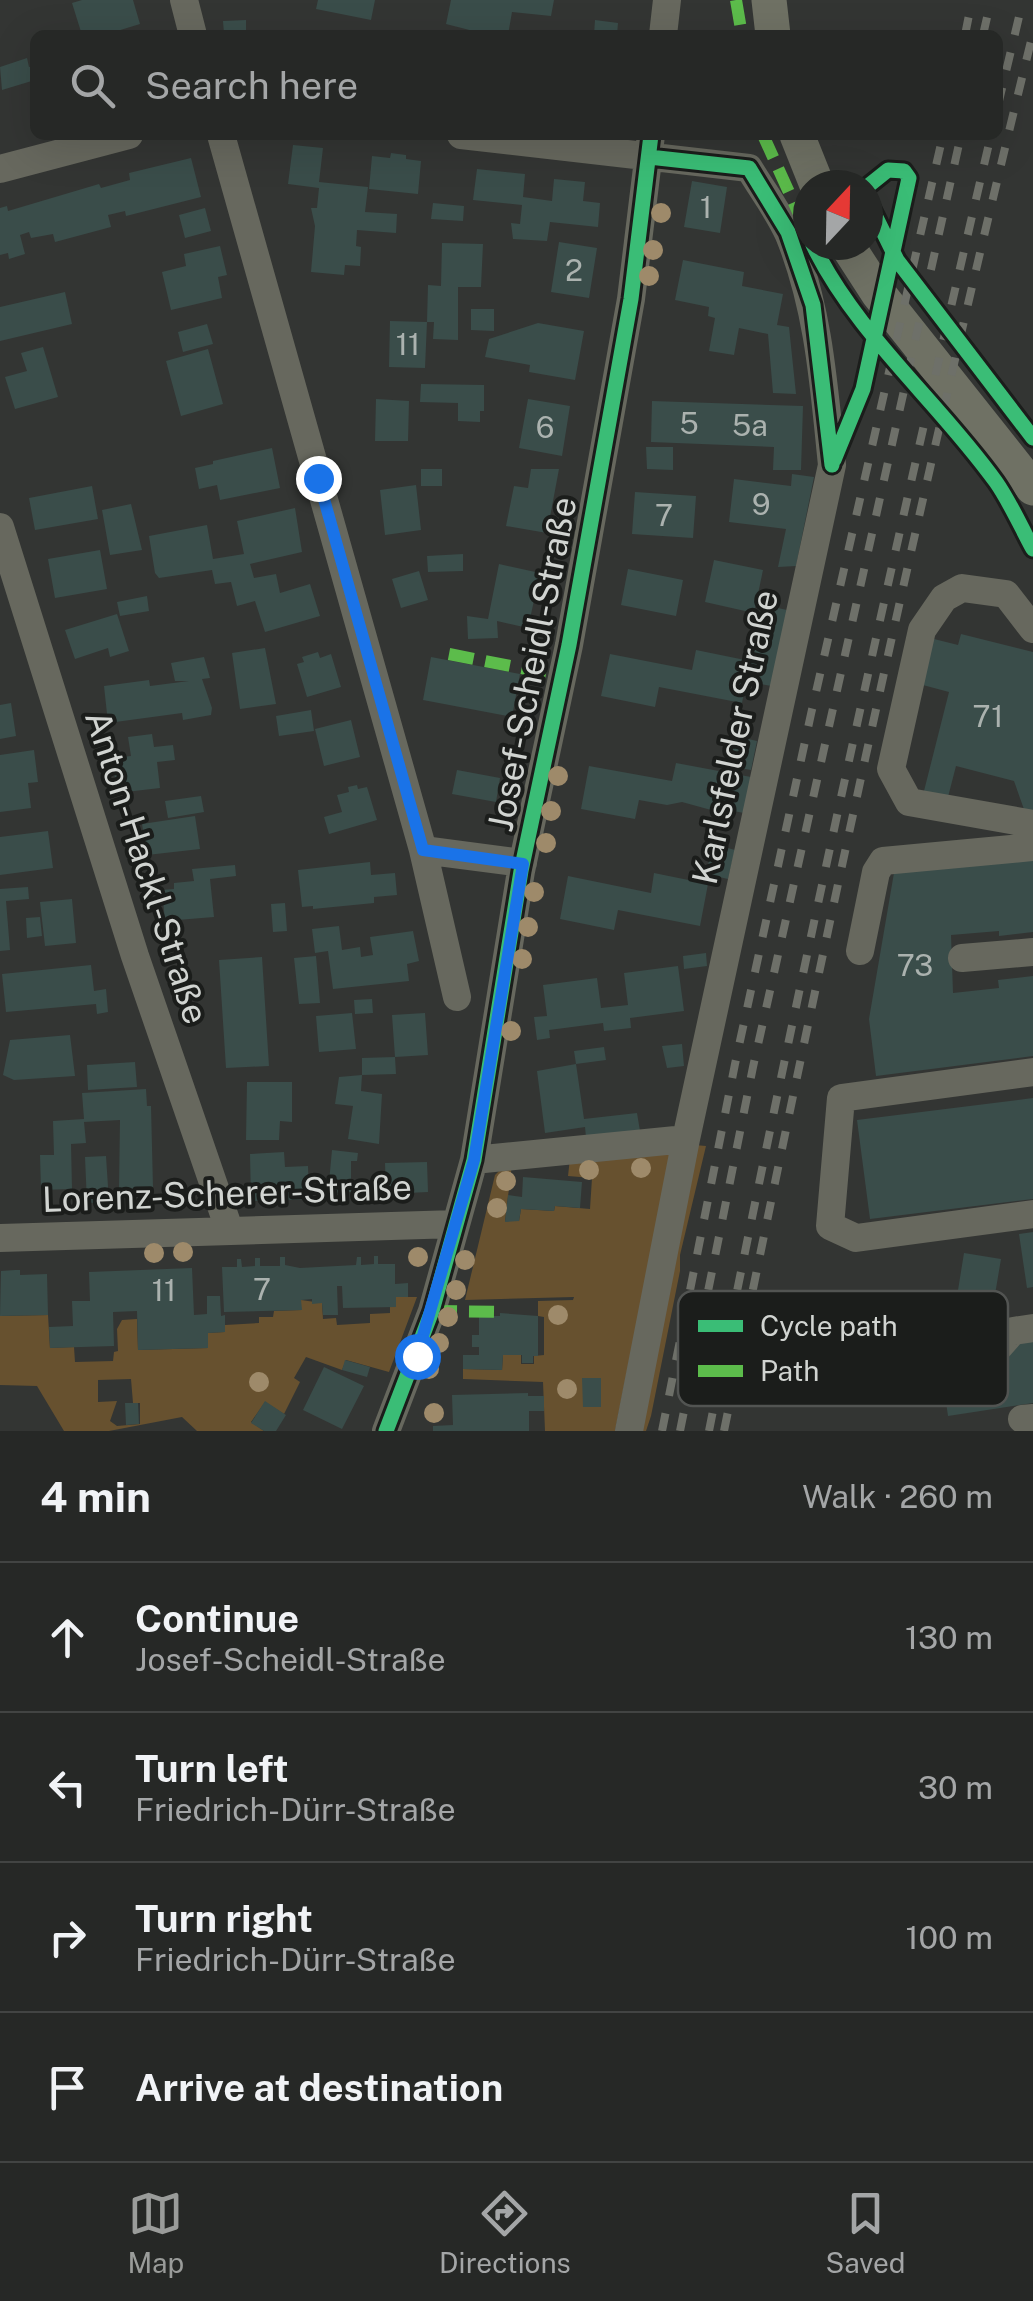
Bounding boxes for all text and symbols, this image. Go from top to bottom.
search box [30,30,1003,140]
icon: search [65,58,120,113]
text: Search here [145,63,358,108]
north arrow [793,170,883,260]
house number: 1 [700,189,712,225]
house number: 2 [565,252,583,288]
house number: 11 [396,326,420,362]
house number: 5 [679,405,699,441]
house number: 5a [732,407,768,443]
house number: 6 [536,409,554,445]
route end [296,456,342,502]
house number: 9 [752,486,770,522]
street label: Josef-Scheidl-Straße [479,493,585,835]
house number: 7 [655,497,673,533]
street label: Karlsfelder Straße [684,586,786,888]
house number: 71 [973,698,1003,734]
street label: Anton-Hackl-Straße [77,705,217,1029]
house number: 73 [897,947,933,983]
street label: Lorenz-Scherer-Straße [41,1166,413,1220]
house number: 7 [253,1271,271,1307]
house number: 11 [152,1272,176,1308]
legend [678,1291,1008,1406]
text: Cycle path [760,1309,898,1342]
route start [395,1334,441,1380]
text: Path [760,1354,819,1387]
text: 4 min [40,1472,151,1521]
text: Walk · 260 m [802,1478,993,1515]
text: Continue [135,1596,299,1641]
icon: ahead [40,1610,95,1665]
text: 130 m [905,1619,993,1656]
text: Josef-Scheidl-Straße [135,1641,446,1678]
text: Turn left [135,1746,289,1791]
icon: left [40,1760,95,1815]
text: 30 m [918,1769,993,1806]
text: Friedrich-Dürr-Straße [135,1791,456,1828]
text: Turn right [135,1896,313,1941]
icon: right [40,1910,95,1965]
text: 100 m [906,1919,993,1956]
text: Friedrich-Dürr-Straße [135,1941,456,1978]
icon: arrive [40,2060,95,2115]
text: Arrive at destination [135,2065,503,2110]
tab: Map [127,2186,184,2279]
tab: Directions [439,2186,571,2279]
tab: Saved [825,2186,906,2279]

